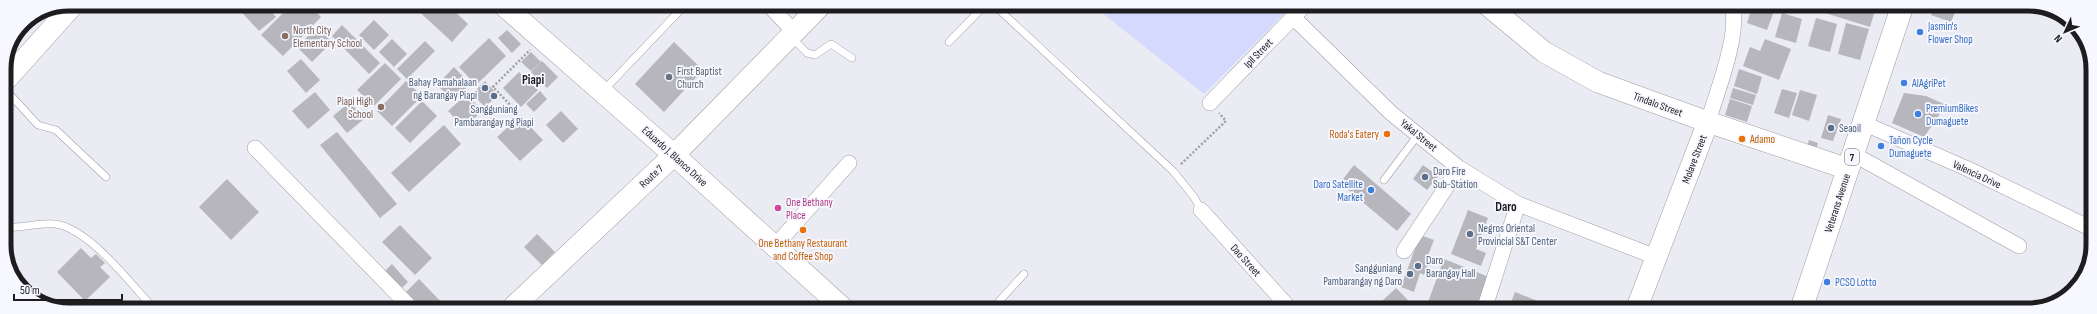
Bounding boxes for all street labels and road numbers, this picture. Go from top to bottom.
street label: Ipil Street [1241,35,1276,71]
street label: Tindalo Street [1631,90,1685,120]
street label: Yakal Street [1398,117,1440,155]
street label: Eduardo J. Blanco Drive [639,124,710,189]
street label: Molave Street [1679,133,1710,185]
road number: 7 [1845,149,1859,165]
street label: Valencia Drive [1951,158,2003,191]
street label: Route 7 [637,162,666,191]
street label: Veterans Avenue [1822,172,1853,234]
street label: Dao Street [1228,241,1264,280]

